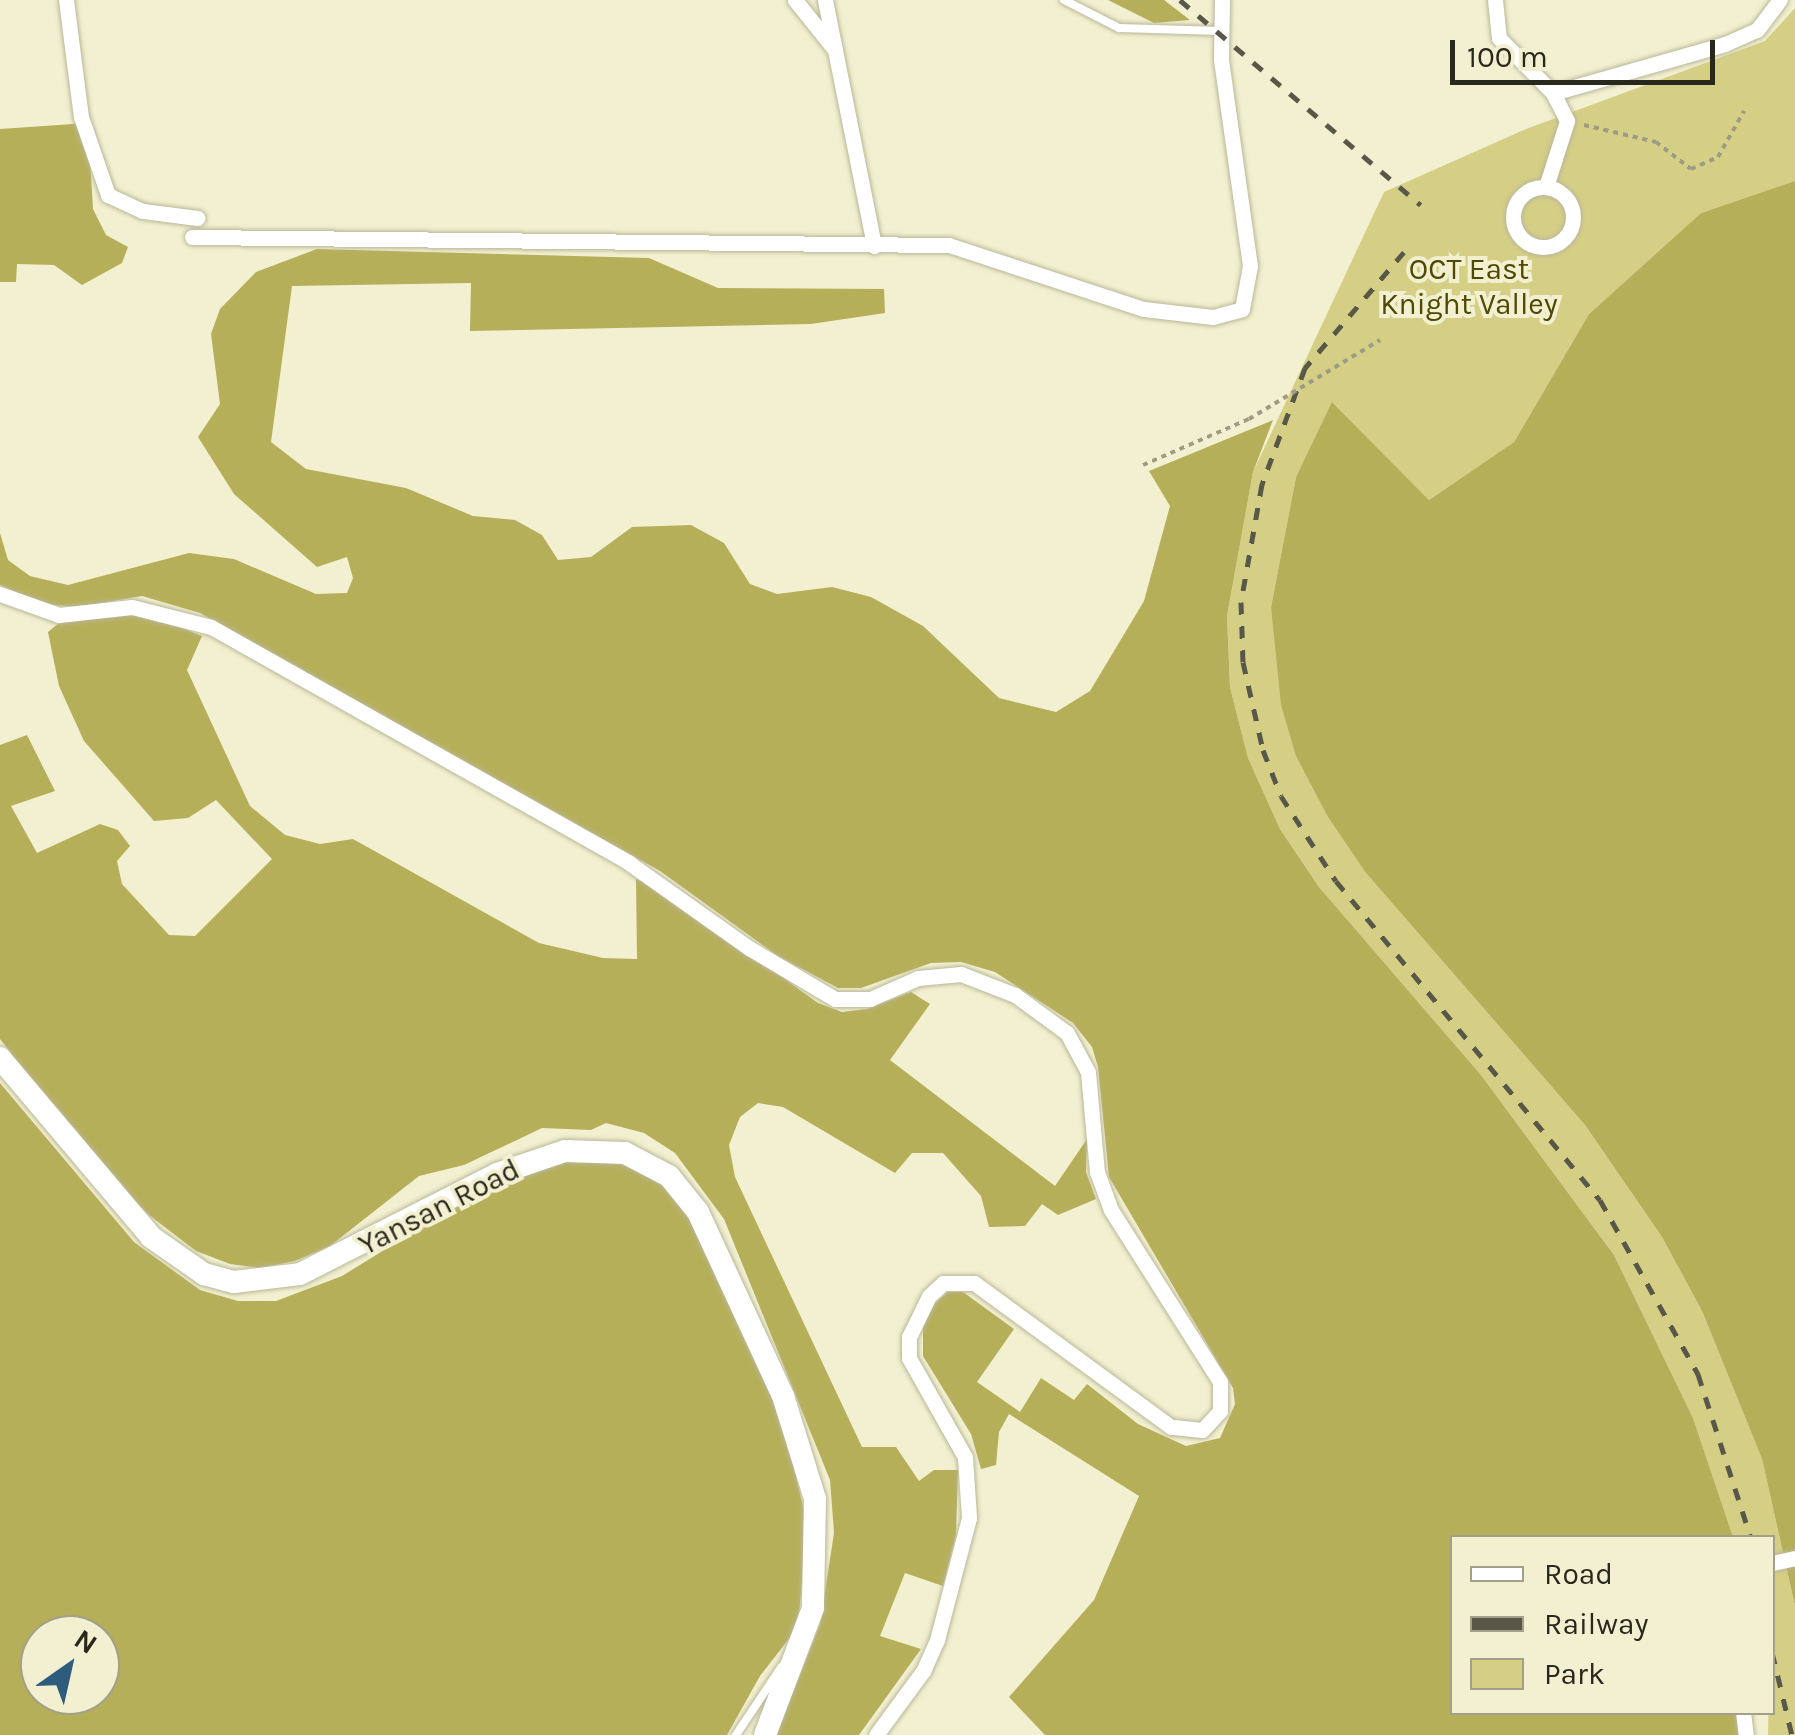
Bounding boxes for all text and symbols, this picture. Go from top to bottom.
scale bar [1455,20,1720,82]
text: 100 m [1467,39,1548,75]
park label: OCT East Knight Valley [1380,251,1558,322]
street label: Yansan Road [353,1151,525,1263]
legend [1450,1535,1775,1715]
text: Road [1544,1556,1613,1592]
text: Railway [1544,1606,1648,1642]
north arrow [20,1615,120,1715]
text: N [68,1622,103,1661]
text: Park [1544,1656,1605,1692]

